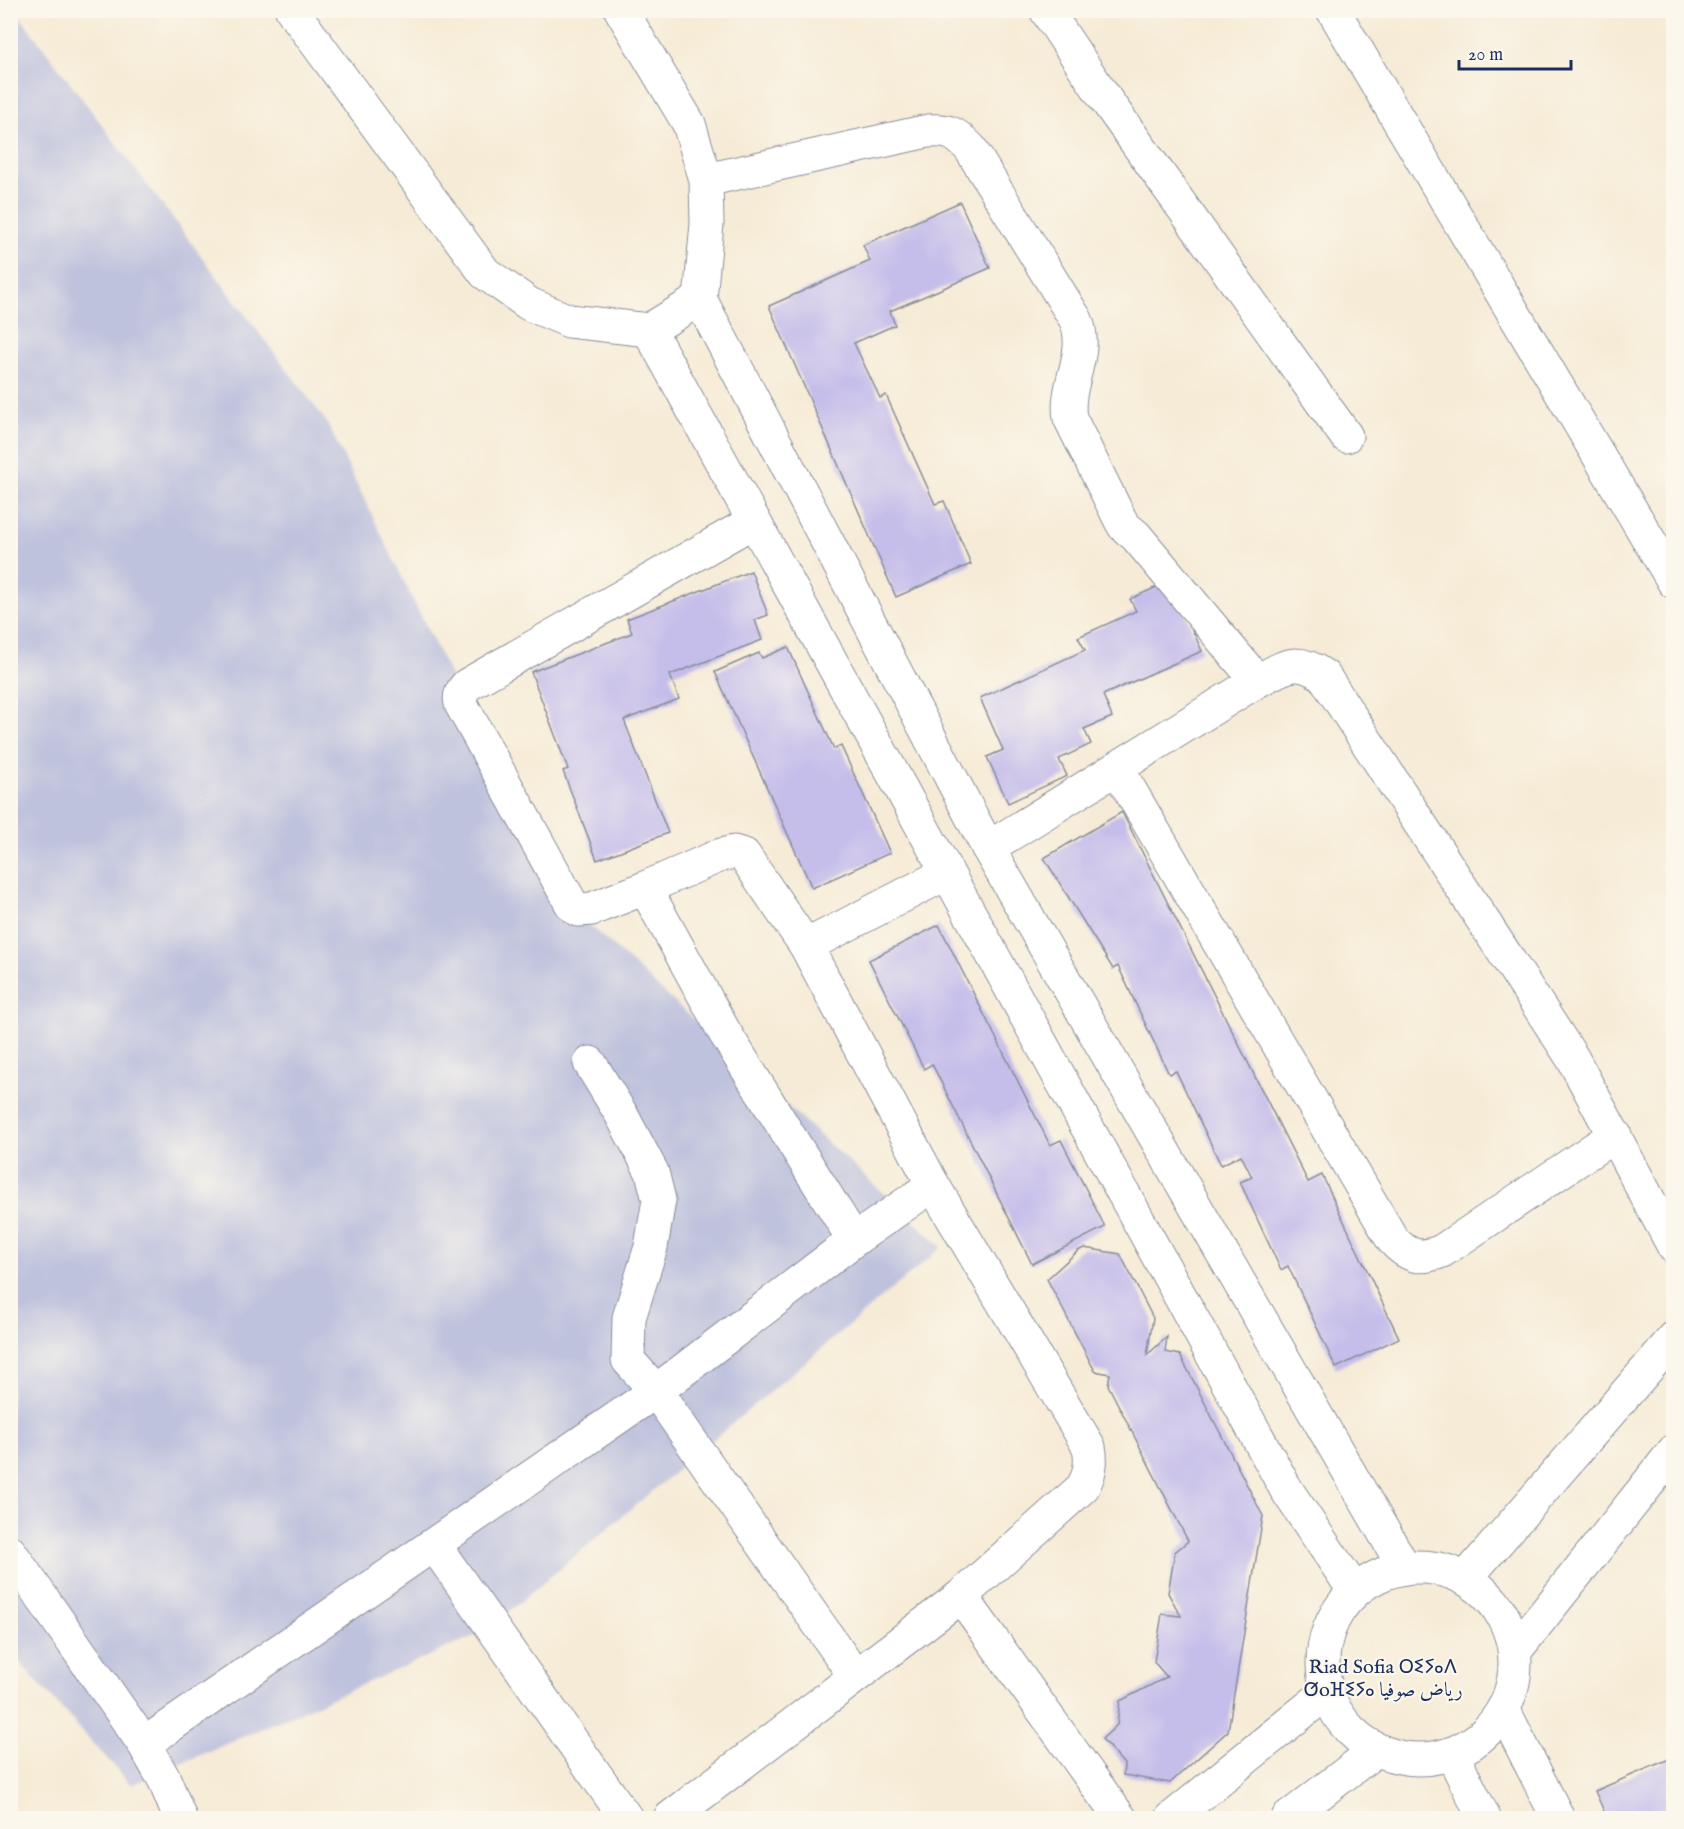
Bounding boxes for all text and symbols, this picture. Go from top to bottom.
scale bar [1459,33,1572,71]
text: 20 m [1468,44,1503,67]
district label: Riad Sofia ⵔⵉⵢⴰⴷ ⵚoⴼⵉⵢⴰ رياض صوفيا [1303,1655,1463,1703]

